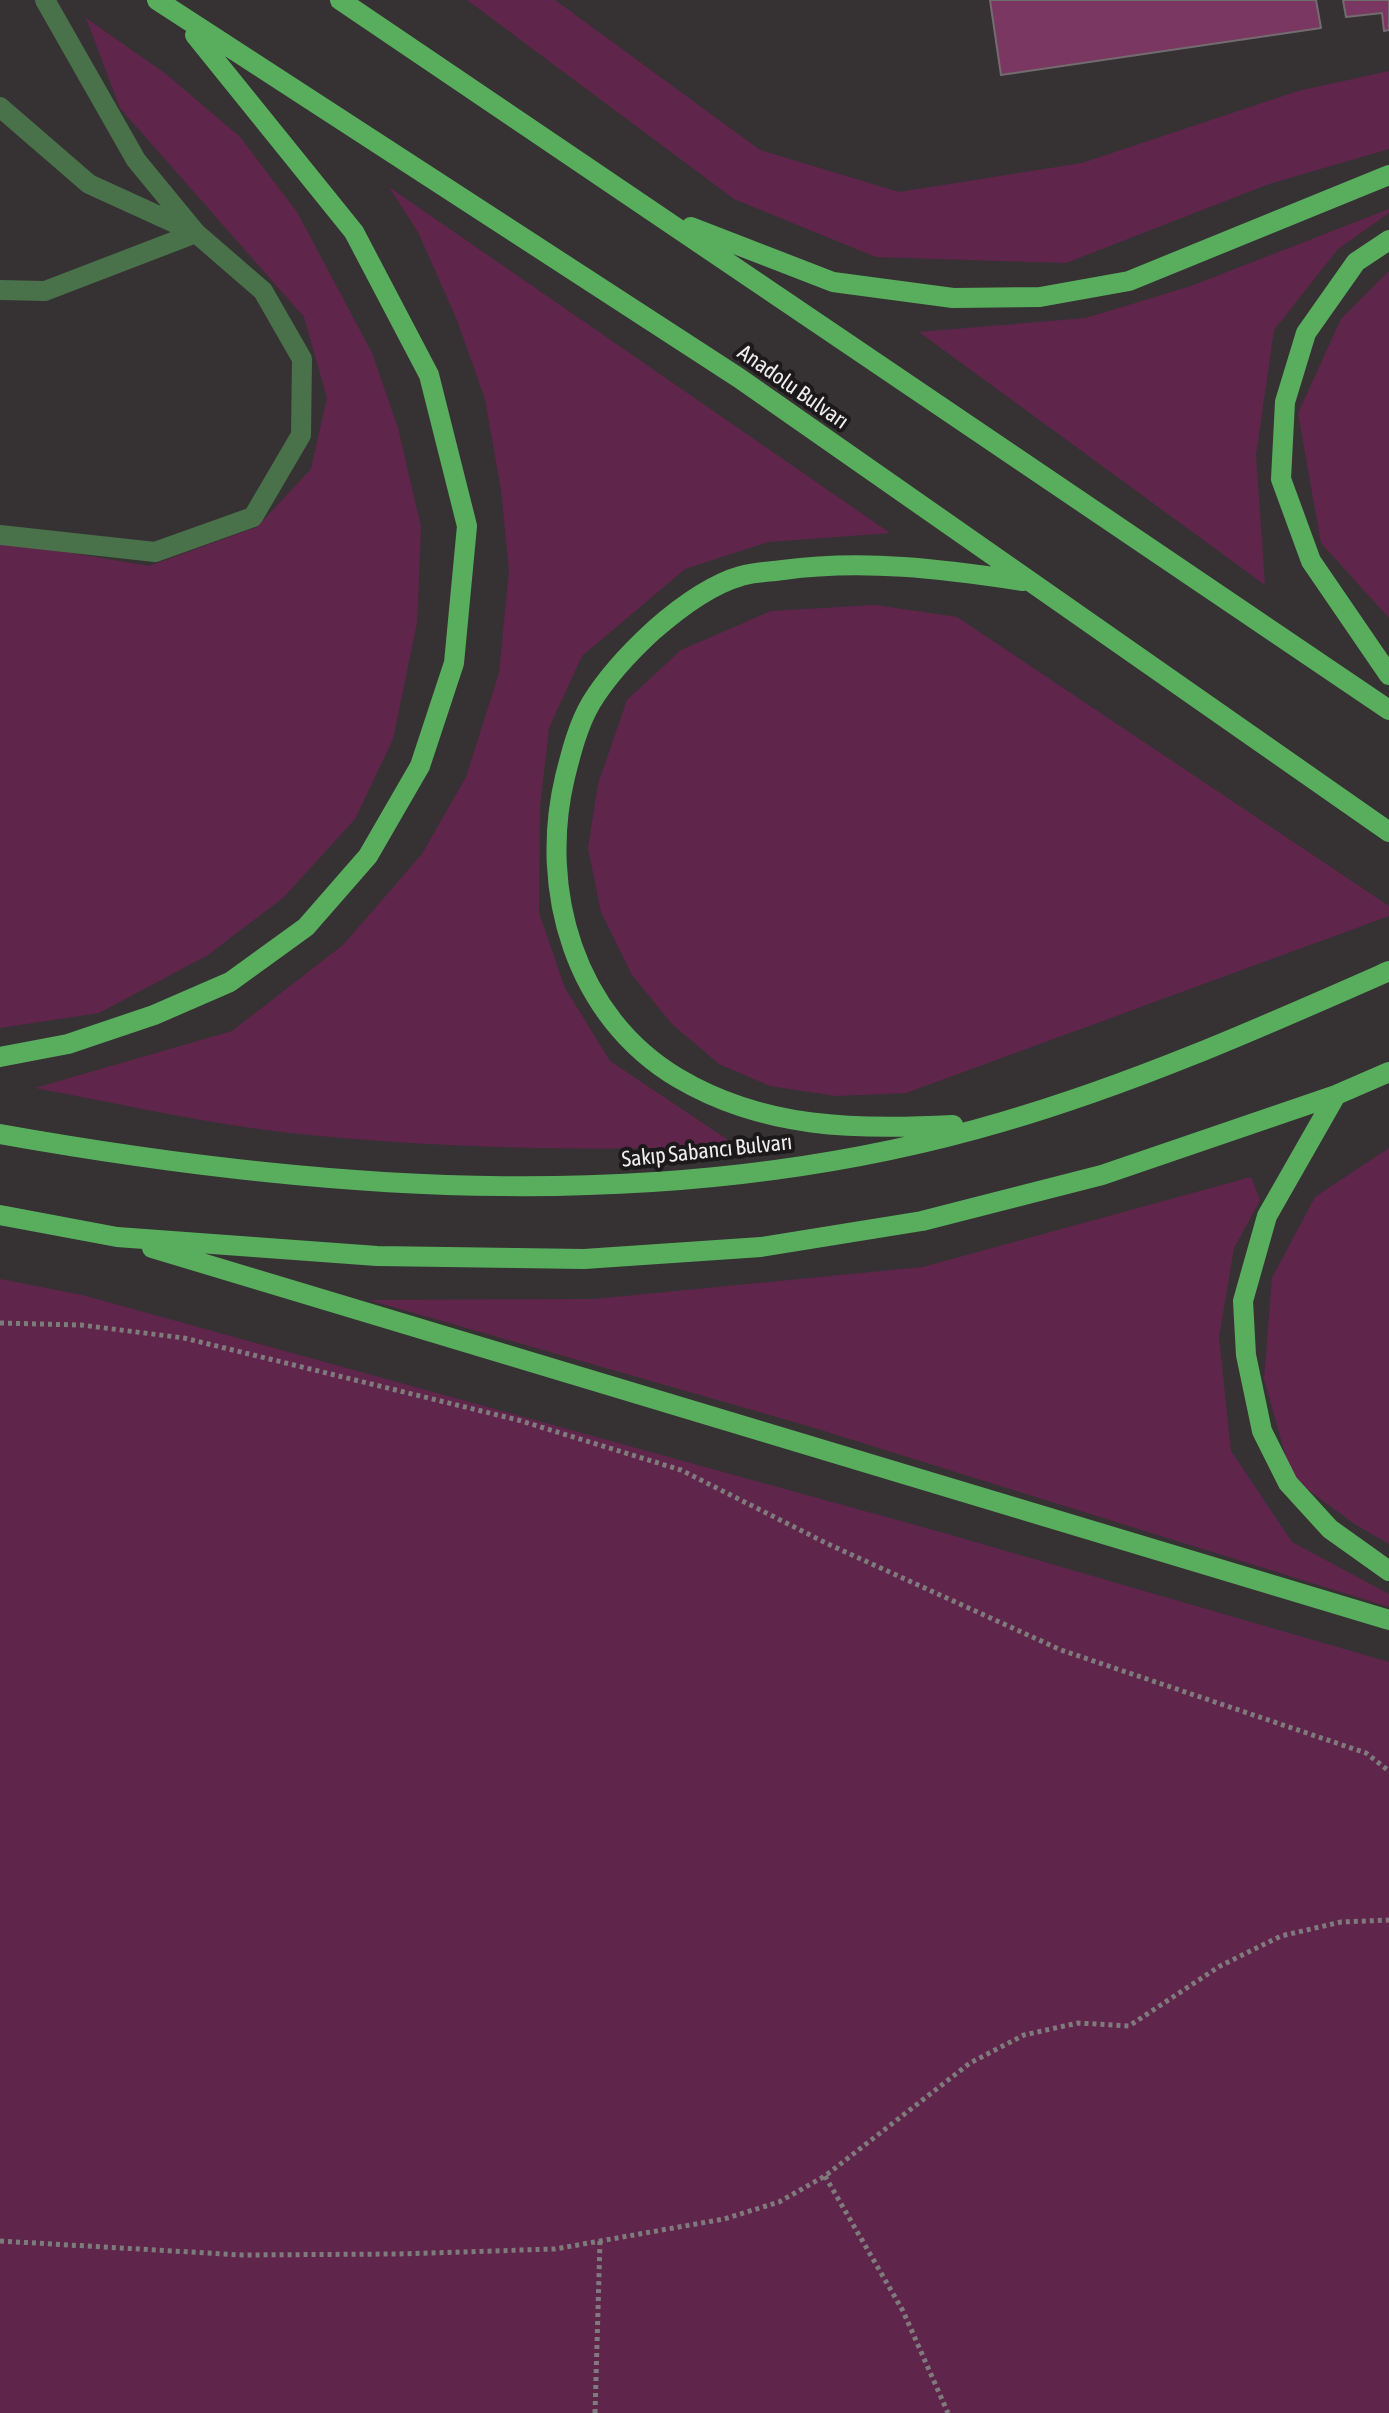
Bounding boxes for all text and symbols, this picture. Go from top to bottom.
street label: Anadolu Bulvarı [733,339,853,435]
street label: Sakıp Sabancı Bulvarı [620,1129,794,1173]

